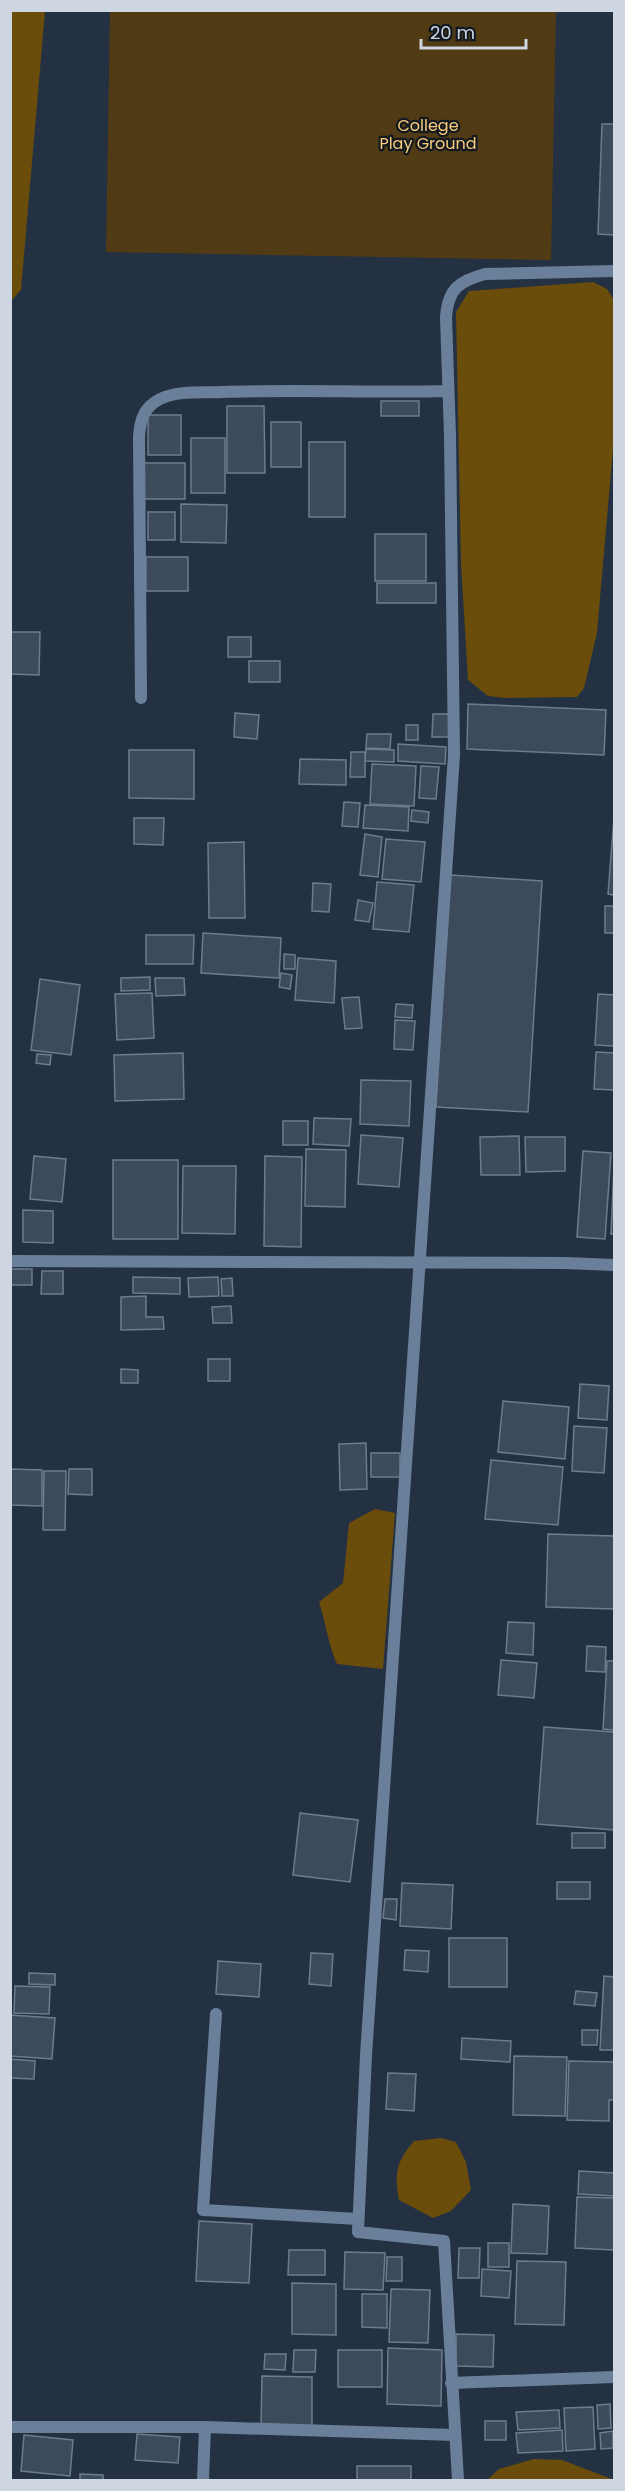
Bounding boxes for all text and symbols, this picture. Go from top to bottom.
scale bar [421,12,526,50]
text: 20 m [430,20,475,45]
park label: College Play Ground [379,114,477,155]

